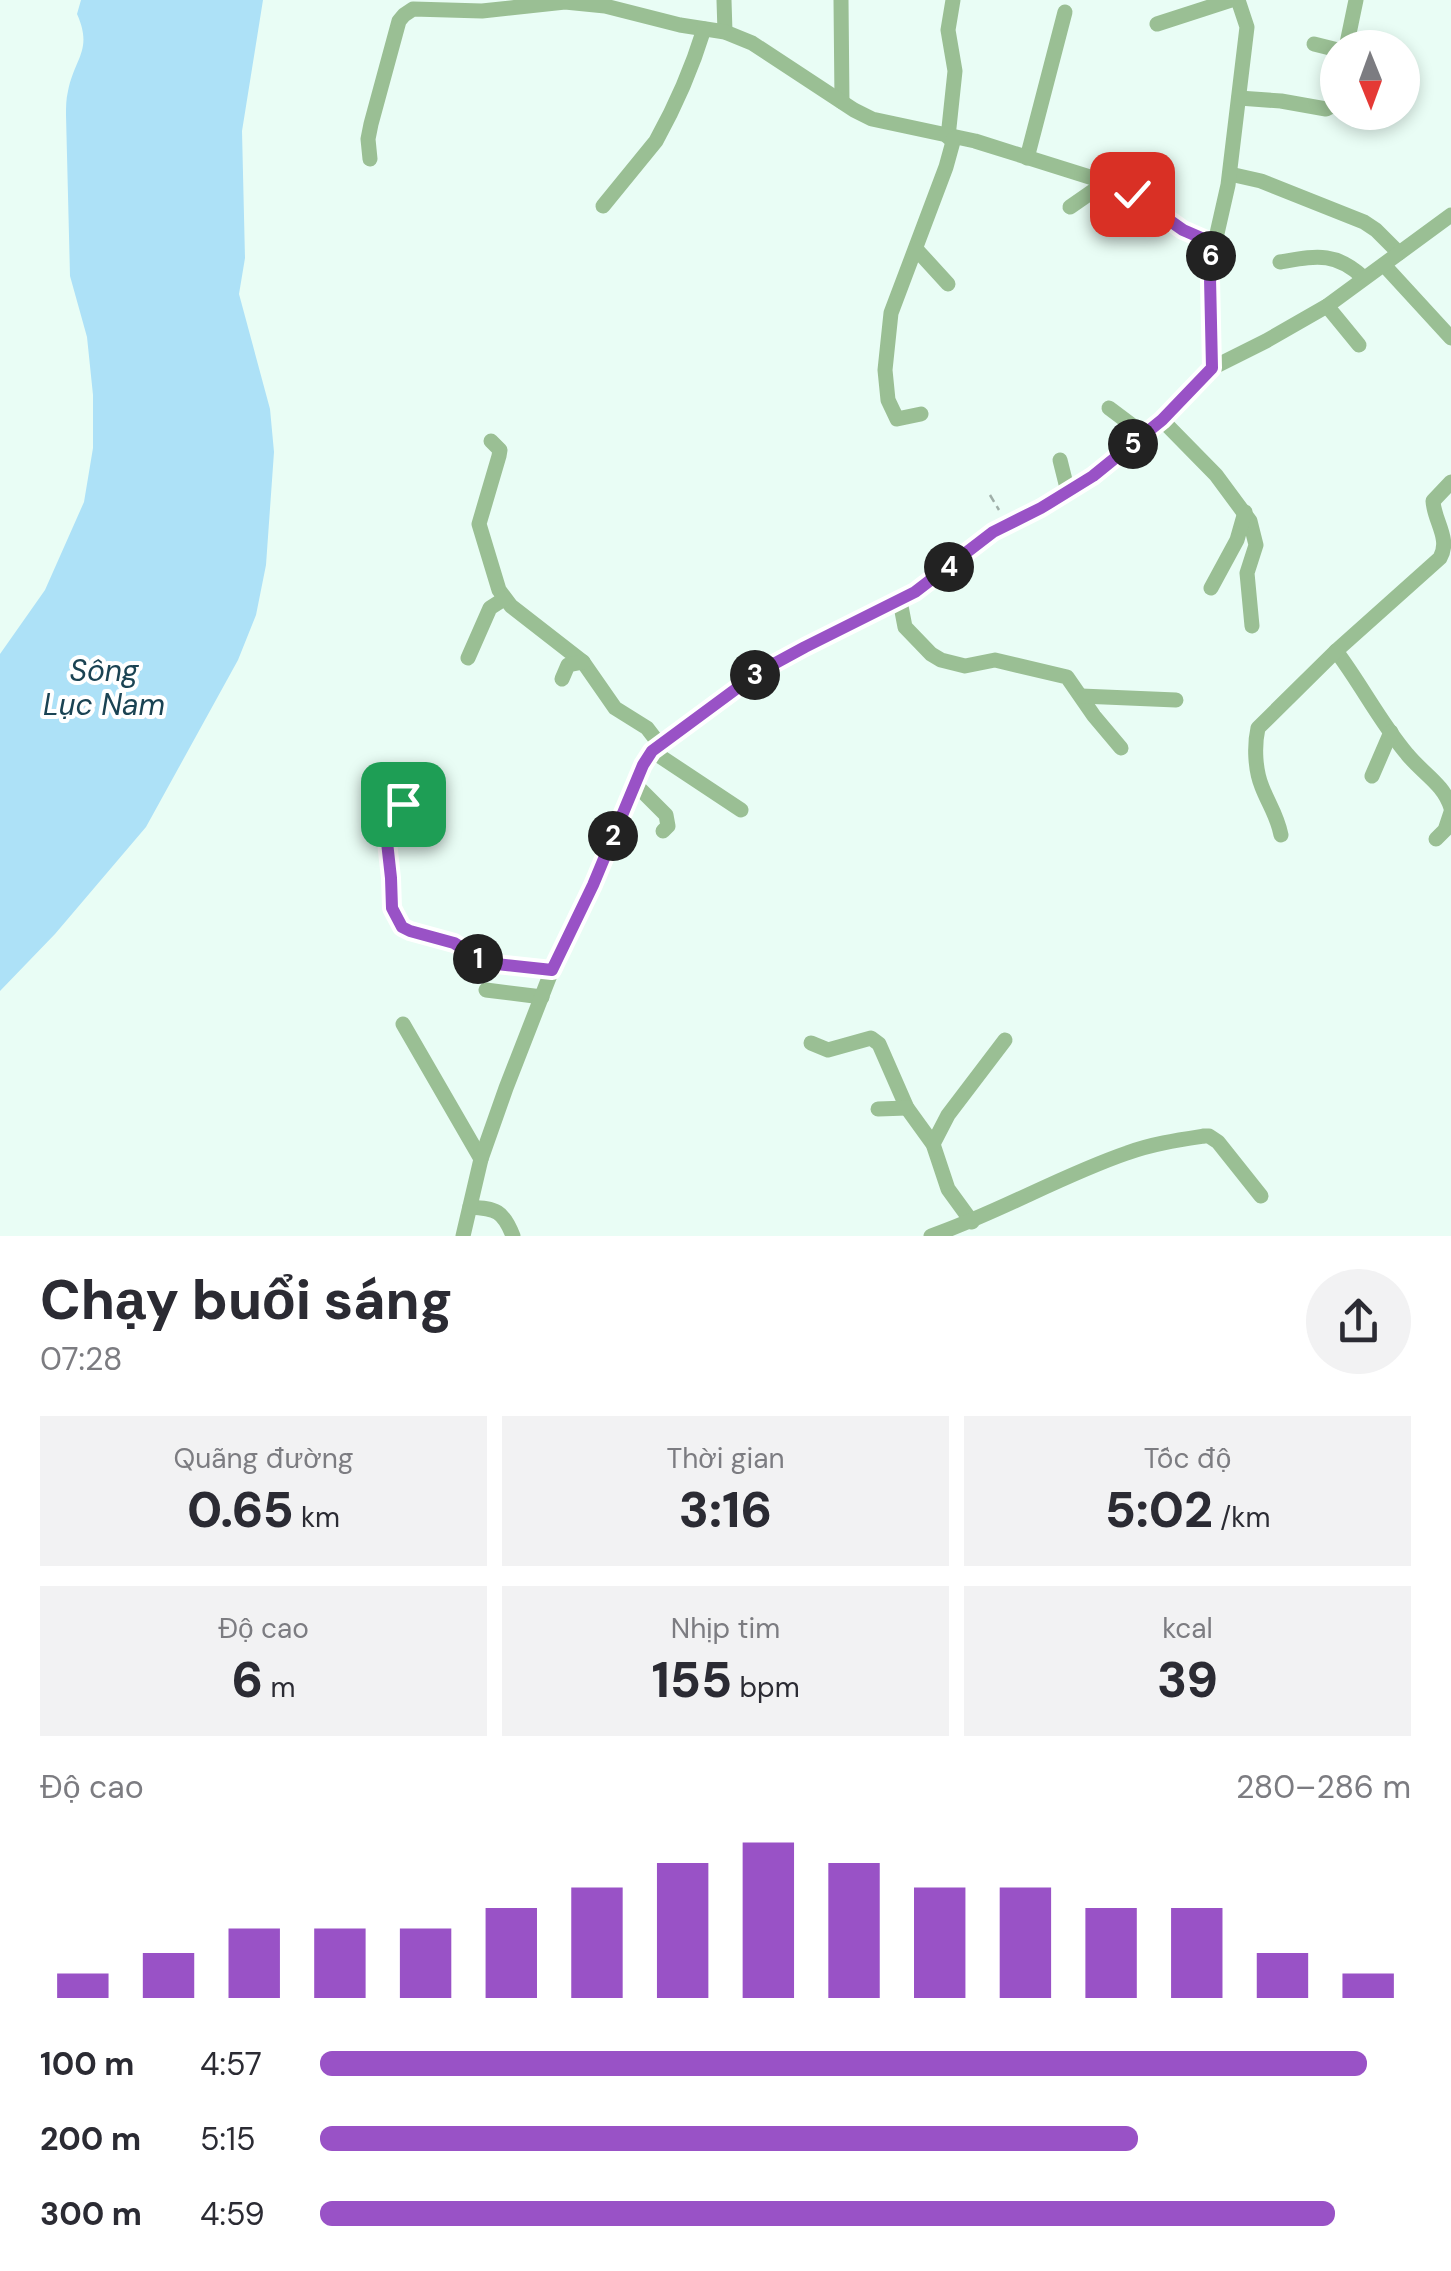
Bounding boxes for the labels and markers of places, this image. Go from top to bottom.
pin [1090,152,1175,237]
pin: 6 [1186,231,1236,281]
pin: 5 [1108,419,1158,469]
pin: 4 [924,542,974,592]
pin: 3 [730,650,780,700]
pin [361,762,446,847]
pin: 2 [588,811,638,861]
pin: 1 [453,934,503,984]

